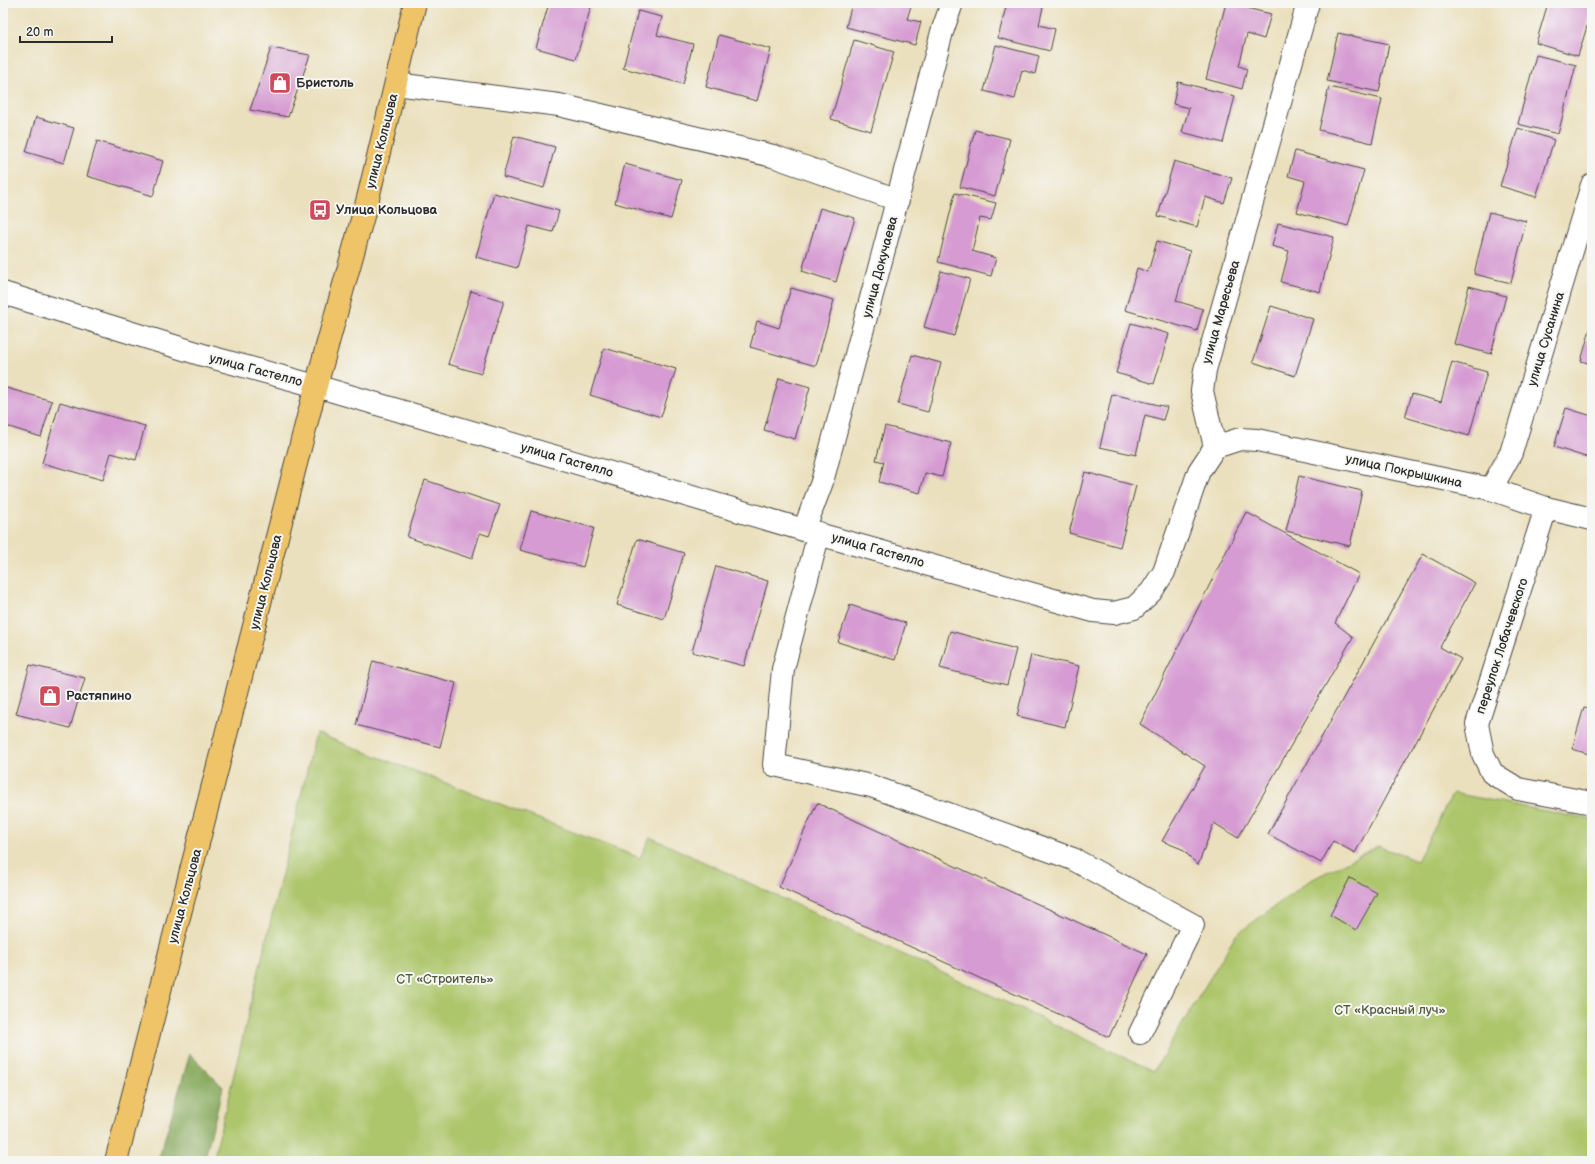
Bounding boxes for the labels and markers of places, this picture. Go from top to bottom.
shop icon: Бристоль [267,70,293,96]
place label: Бристоль [296,75,354,91]
bus stop icon: Улица Кольцова [307,197,333,223]
place label: Улица Кольцова [336,202,437,218]
shop icon: Растяпино [37,683,63,709]
place label: Растяпино [66,688,132,704]

